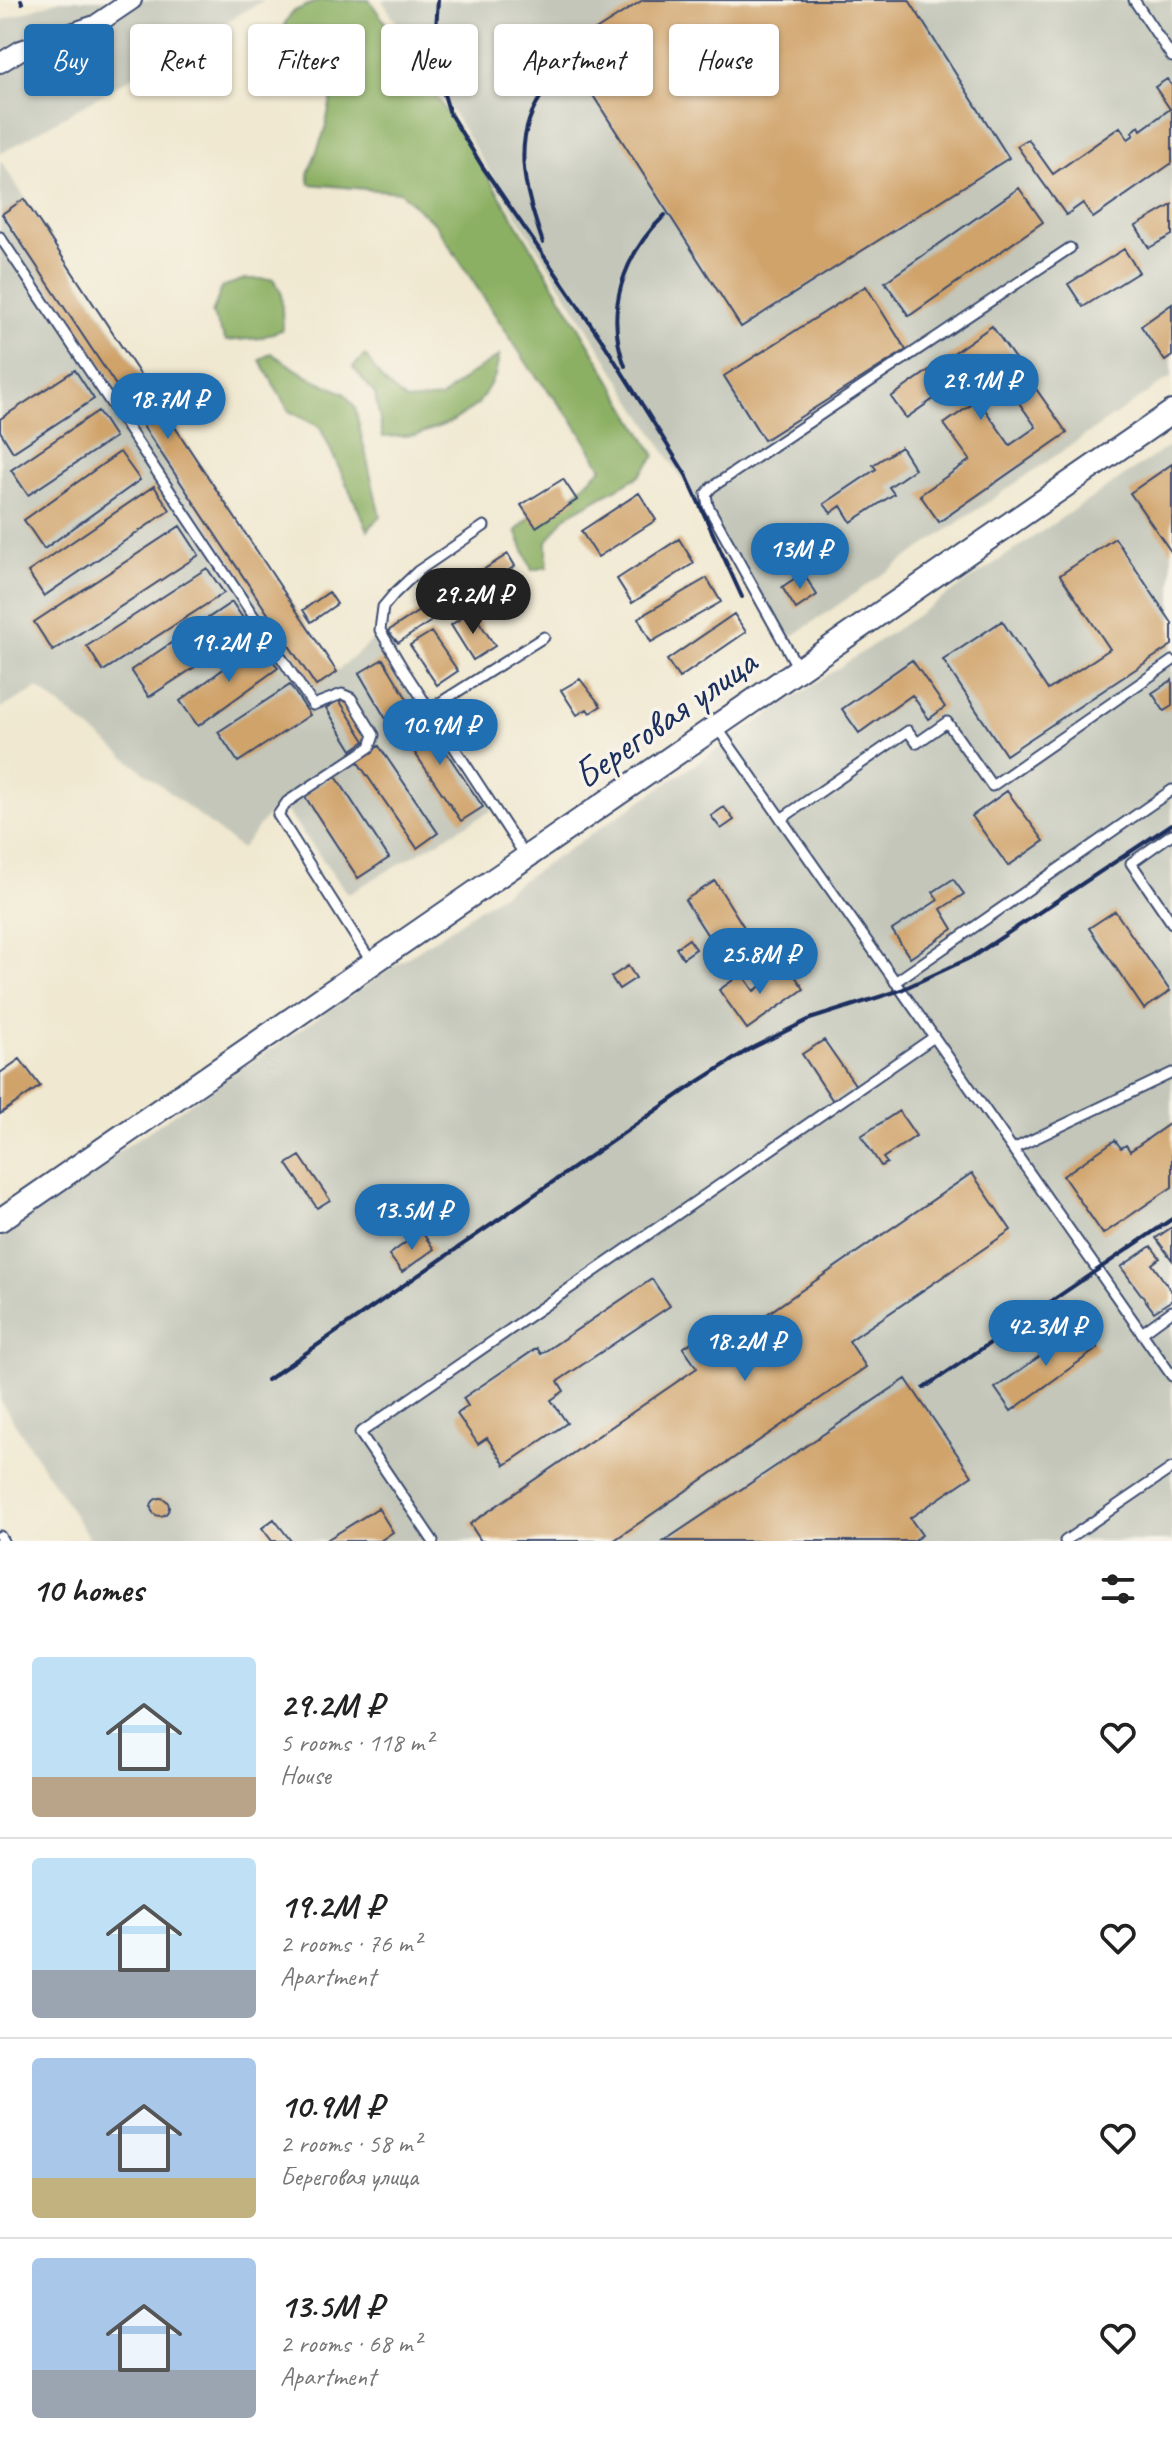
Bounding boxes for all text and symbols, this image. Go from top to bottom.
chip: Buy [24,24,114,96]
chip: Rent [130,24,232,96]
chip: Filters [248,24,365,96]
chip: New [381,24,478,96]
chip: Apartment [494,24,653,96]
chip: House [669,24,779,96]
pin: 29.1M ₽ [907,354,1055,422]
text: 29.1M ₽ [942,363,1020,396]
pin: 18.7M ₽ [94,373,242,441]
text: 18.7M ₽ [129,382,207,415]
pin: 13M ₽ [744,523,856,591]
text: 13M ₽ [769,532,831,565]
pin: 29.2M ₽ [399,568,547,636]
text: 29.2M ₽ [434,577,512,610]
pin: 19.2M ₽ [155,616,303,684]
text: 19.2M ₽ [190,625,268,658]
street label: Береговая улица [563,636,768,800]
pin: 10.9M ₽ [366,699,514,767]
text: 10.9M ₽ [401,708,479,741]
pin: 25.8M ₽ [686,928,834,996]
text: 25.8M ₽ [721,937,799,970]
pin: 13.5M ₽ [338,1184,486,1252]
text: 13.5M ₽ [373,1193,451,1226]
pin: 42.3M ₽ [972,1300,1120,1368]
text: 42.3M ₽ [1007,1309,1085,1342]
pin: 18.2M ₽ [671,1315,819,1383]
text: 18.2M ₽ [706,1324,784,1357]
icon: filters [1096,1567,1140,1611]
text: 10 homes [32,1568,143,1611]
text: 29.2M ₽ [280,1683,383,1726]
icon: home [96,1689,192,1785]
icon: heart [1096,1715,1140,1759]
text: 5 rooms · 118 m² [280,1726,432,1759]
text: House [280,1759,331,1792]
text: 19.2M ₽ [280,1884,383,1927]
icon: home [96,1890,192,1986]
icon: heart [1096,1916,1140,1960]
text: 2 rooms · 76 m² [280,1927,421,1960]
text: Apartment [280,1960,376,1993]
text: 10.9M ₽ [280,2084,383,2127]
icon: home [96,2090,192,2186]
icon: heart [1096,2116,1140,2160]
text: 2 rooms · 58 m² [280,2127,421,2160]
text: Береговая улица [280,2160,418,2193]
text: 13.5M ₽ [280,2284,383,2327]
icon: home [96,2290,192,2386]
icon: heart [1096,2316,1140,2360]
text: 2 rooms · 68 m² [280,2327,421,2360]
text: Apartment [280,2360,376,2393]

